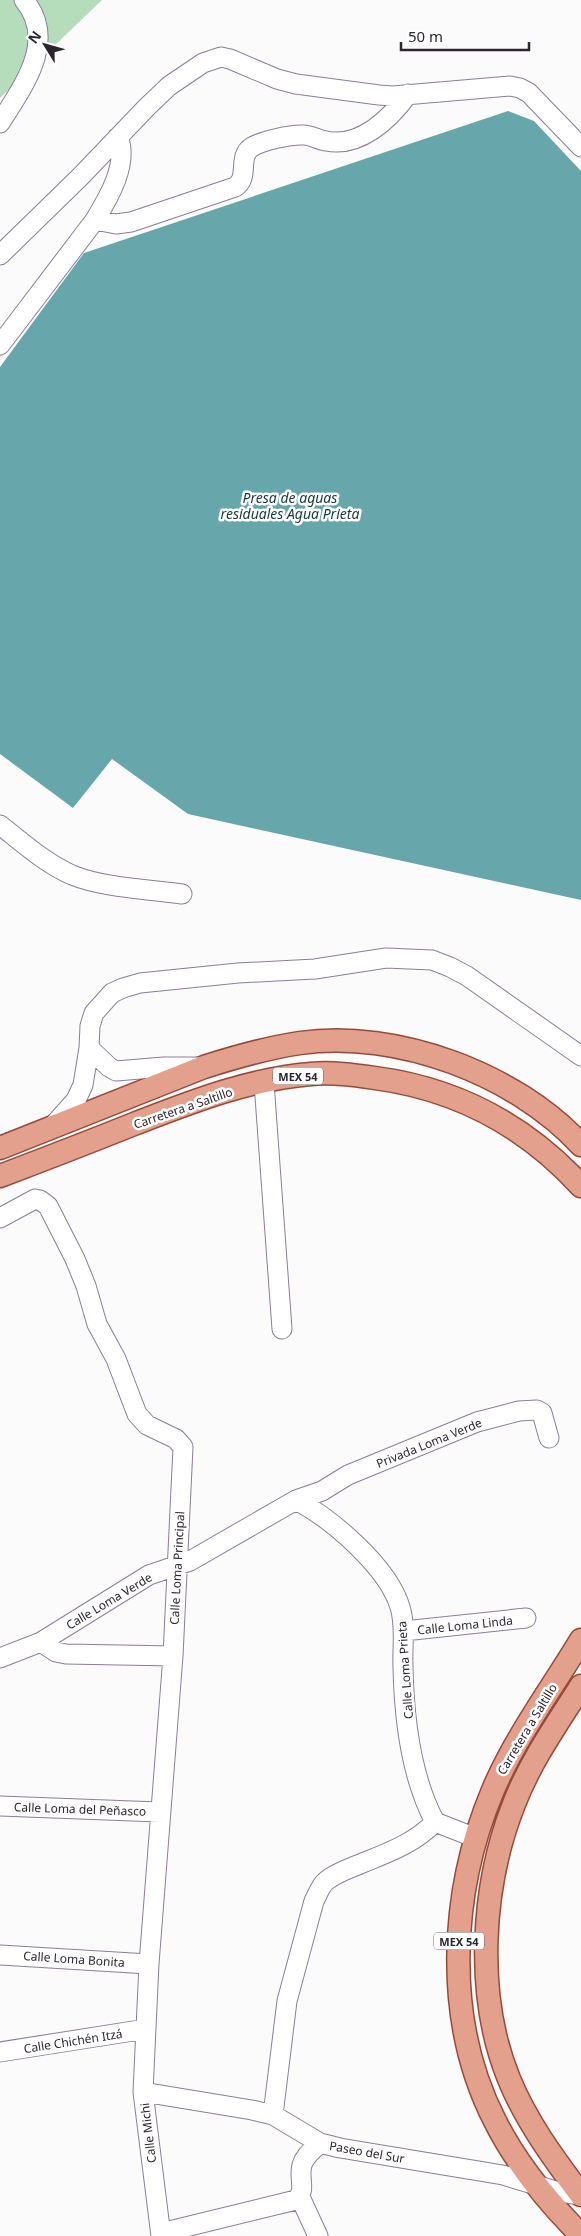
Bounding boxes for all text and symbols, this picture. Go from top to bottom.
north arrow [20,20,70,70]
scale bar [401,20,528,52]
text: 50 m [408,26,443,46]
text: N [23,27,45,47]
water label: Presa de aguas residuales Agua Prieta [221,488,359,523]
road number: MEX 54 [273,1068,323,1084]
street label: Carretera a Saltillo [131,1083,235,1133]
street label: Privada Loma Verde [374,1414,485,1472]
street label: Calle Loma Principal [166,1511,188,1625]
street label: Calle Loma Verde [63,1568,155,1633]
street label: Calle Loma Linda [416,1612,514,1638]
street label: Calle Loma Prieta [393,1620,417,1720]
street label: Carretera a Saltillo [493,1680,561,1778]
street label: Calle Loma del Peñasco [14,1798,146,1820]
road number: MEX 54 [434,1932,484,1950]
street label: Calle Loma Bonita [23,1947,125,1971]
street label: Calle Chichén Itzá [22,2025,124,2057]
street label: Calle Michi [136,2102,160,2164]
street label: Paseo del Sur [328,2137,406,2167]

